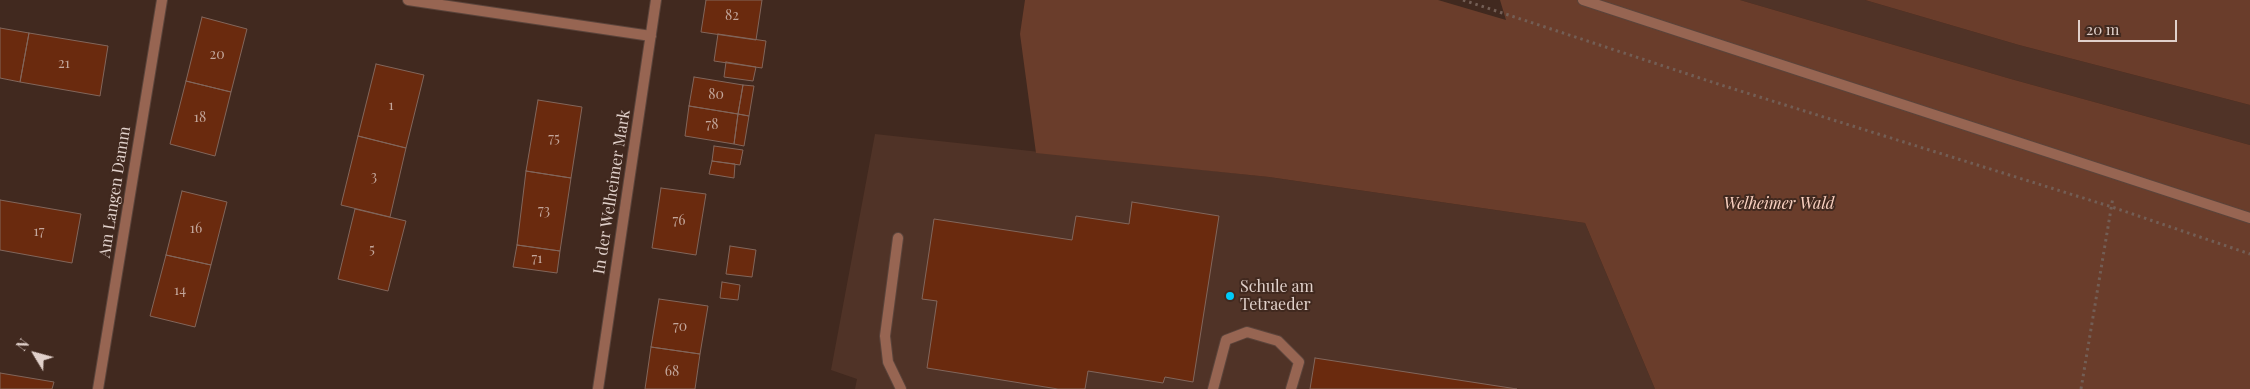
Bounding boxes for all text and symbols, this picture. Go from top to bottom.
house number: 82 [725,8,739,24]
scale bar [2080,10,2179,42]
text: 20 m [2086,19,2119,39]
house number: 20 [209,47,225,63]
house number: 21 [58,56,70,72]
house number: 80 [708,87,724,103]
house number: 1 [388,98,394,114]
street label: In der Welheimer Mark [589,108,635,276]
house number: 18 [194,110,206,126]
house number: 78 [706,117,718,133]
street label: Am Langen Damm [95,125,135,259]
house number: 75 [548,131,560,147]
house number: 3 [371,169,377,185]
park label: Welheimer Wald [1724,194,1834,214]
house number: 73 [538,203,550,219]
house number: 76 [673,213,685,229]
house number: 16 [190,221,202,237]
house number: 17 [34,224,44,240]
house number: 5 [369,242,375,258]
house number: 71 [532,251,542,267]
place label: Schule am Tetraeder [1240,277,1314,315]
house number: 14 [174,283,186,299]
marker: Schule am Tetraeder [1224,290,1236,302]
house number: 70 [673,319,687,335]
north arrow [10,329,60,379]
text: N [12,335,33,354]
house number: 68 [665,364,679,380]

